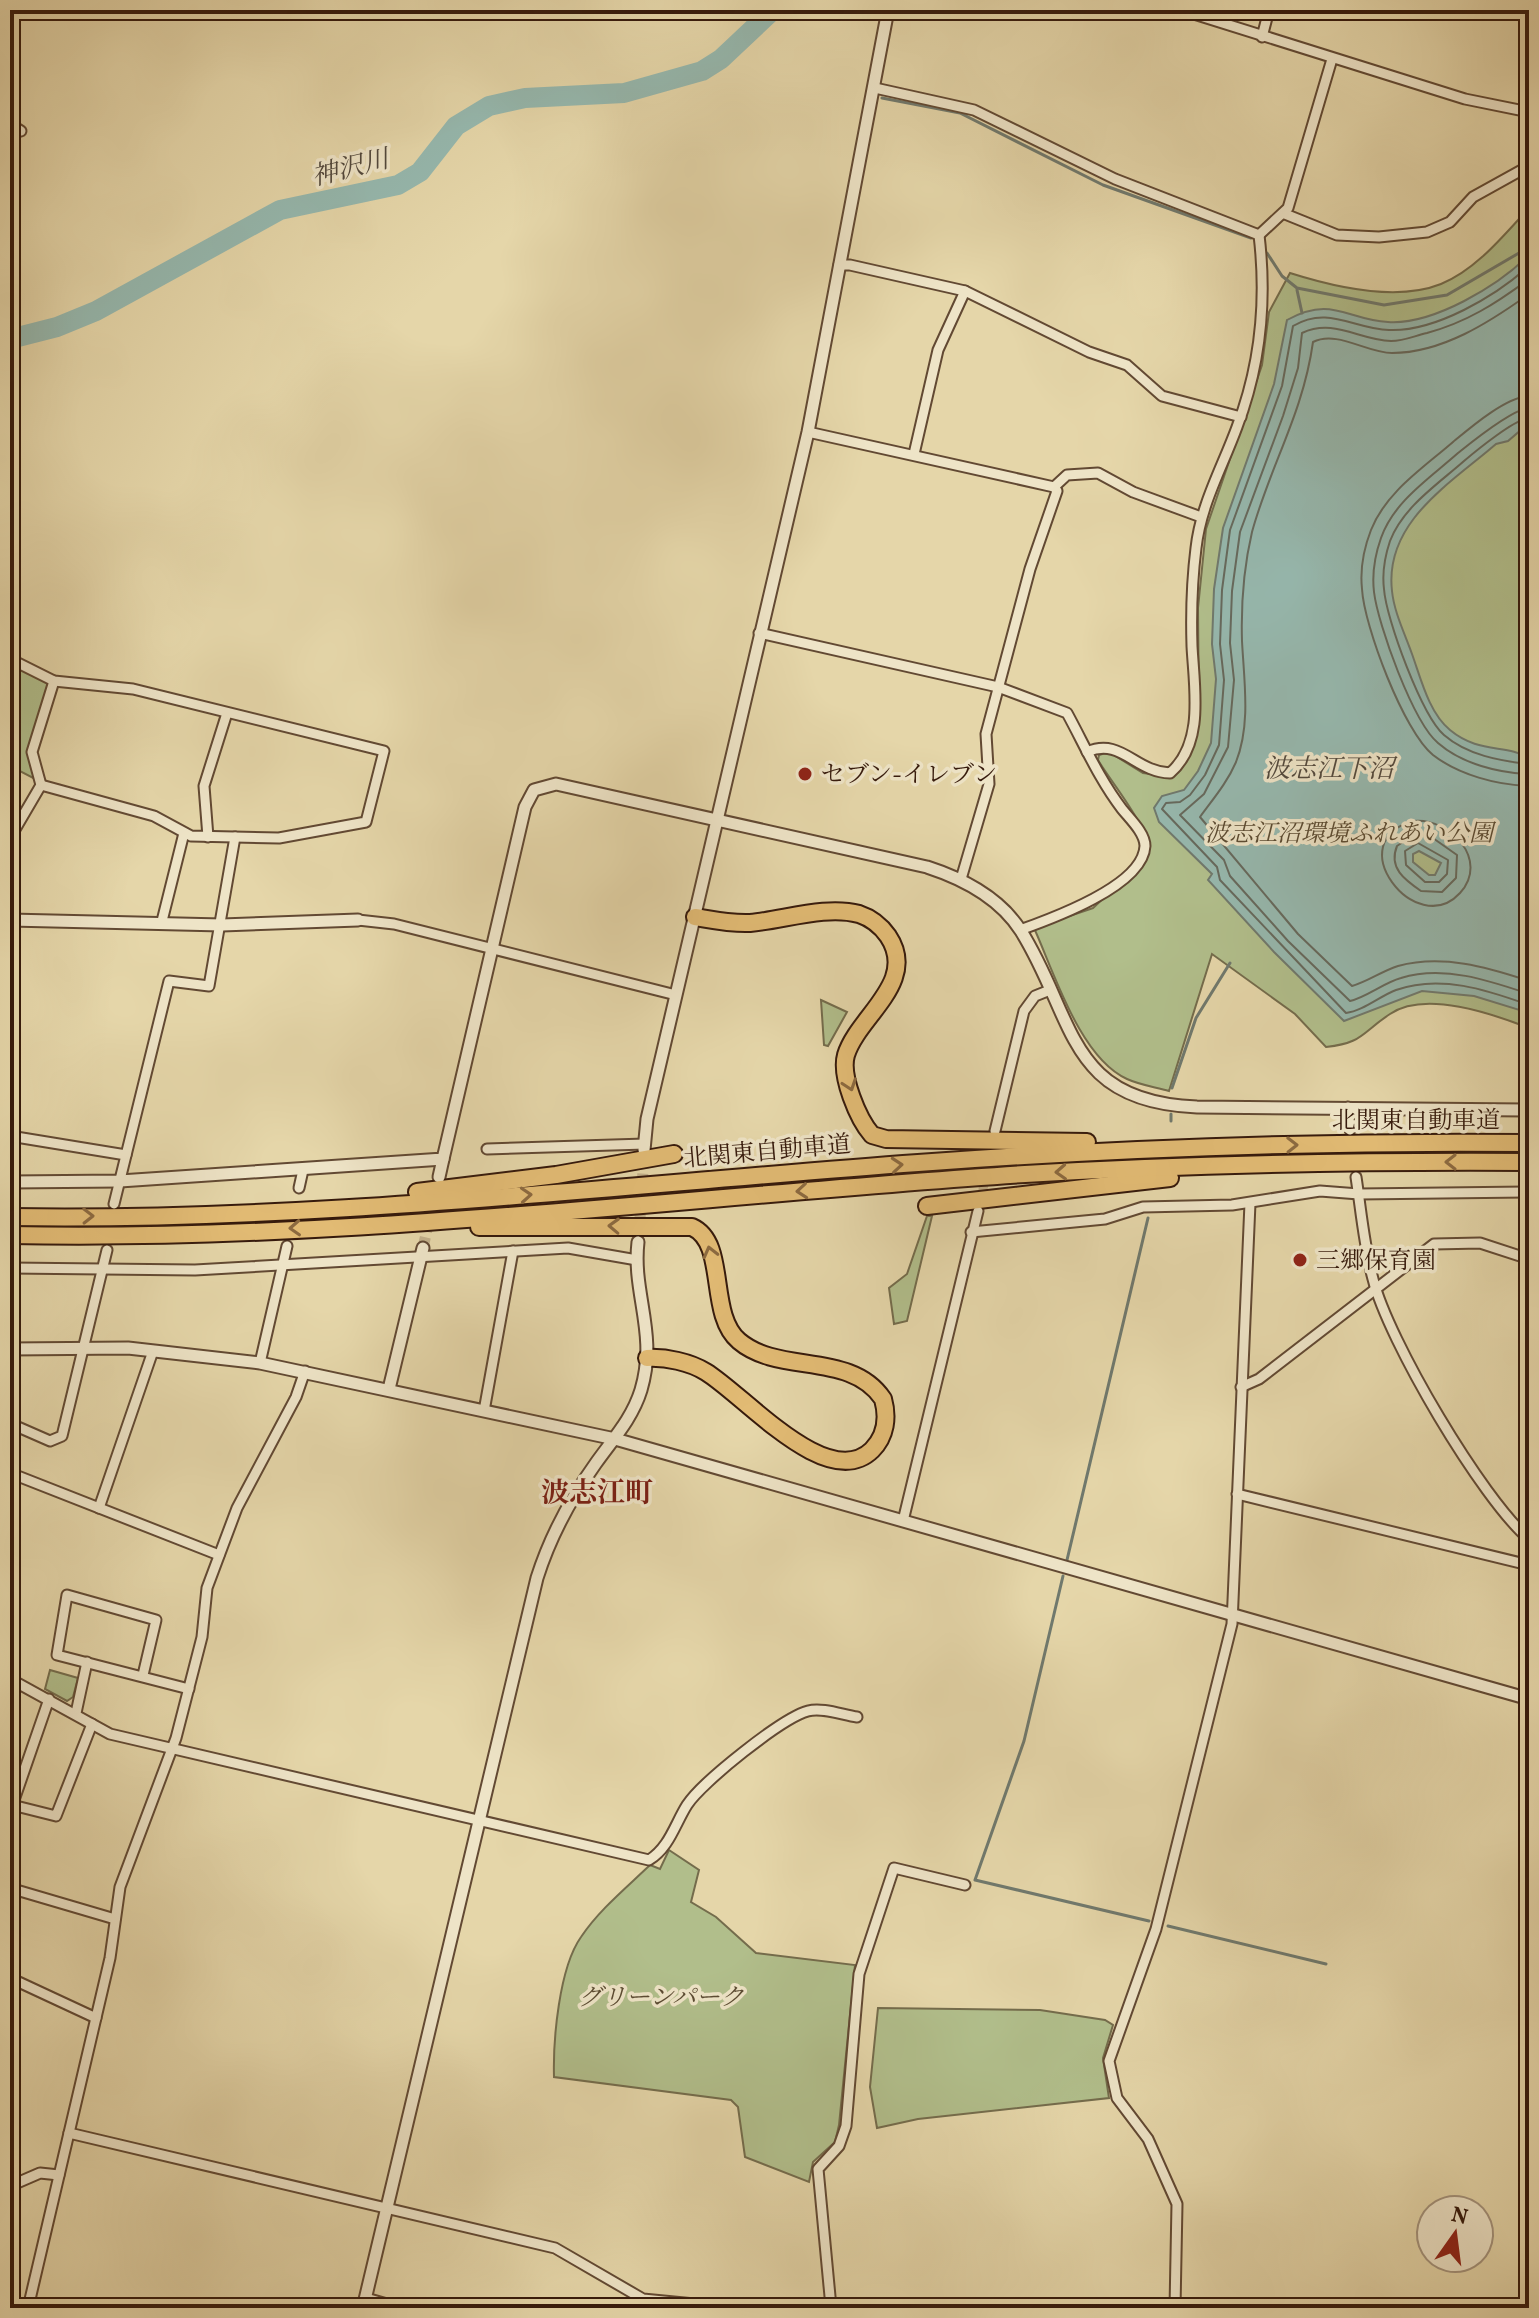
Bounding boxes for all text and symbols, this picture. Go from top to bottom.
water label: 神沢川 [308,141,396,196]
water label: 波志江下沼 [1264,752,1398,788]
place label: セブン-イレブン [821,759,997,793]
marker: セブン-イレブン [796,765,814,783]
park label: 波志江沼環境ふれあい公園 [1205,818,1497,852]
one-way arrow [841,1077,857,1091]
street label: 北関東自動車道 [1332,1105,1500,1139]
street label: 北関東自動車道 [682,1129,852,1177]
one-way arrow [1286,1136,1299,1153]
one-way arrow [1444,1153,1457,1171]
one-way arrow [891,1157,904,1174]
one-way arrow [1054,1164,1067,1181]
one-way arrow [795,1182,808,1199]
one-way arrow [520,1187,533,1204]
one-way arrow [82,1207,95,1225]
one-way arrow [607,1218,620,1235]
one-way arrow [288,1219,301,1236]
place label: 三郷保育園 [1316,1245,1436,1279]
one-way arrow [703,1246,720,1260]
marker: 三郷保育園 [1291,1251,1309,1269]
district label: 波志江町 [541,1475,653,1514]
park label: グリーンパーク [578,1982,744,2016]
north arrow [1415,2194,1495,2274]
text: N [1448,2200,1471,2234]

